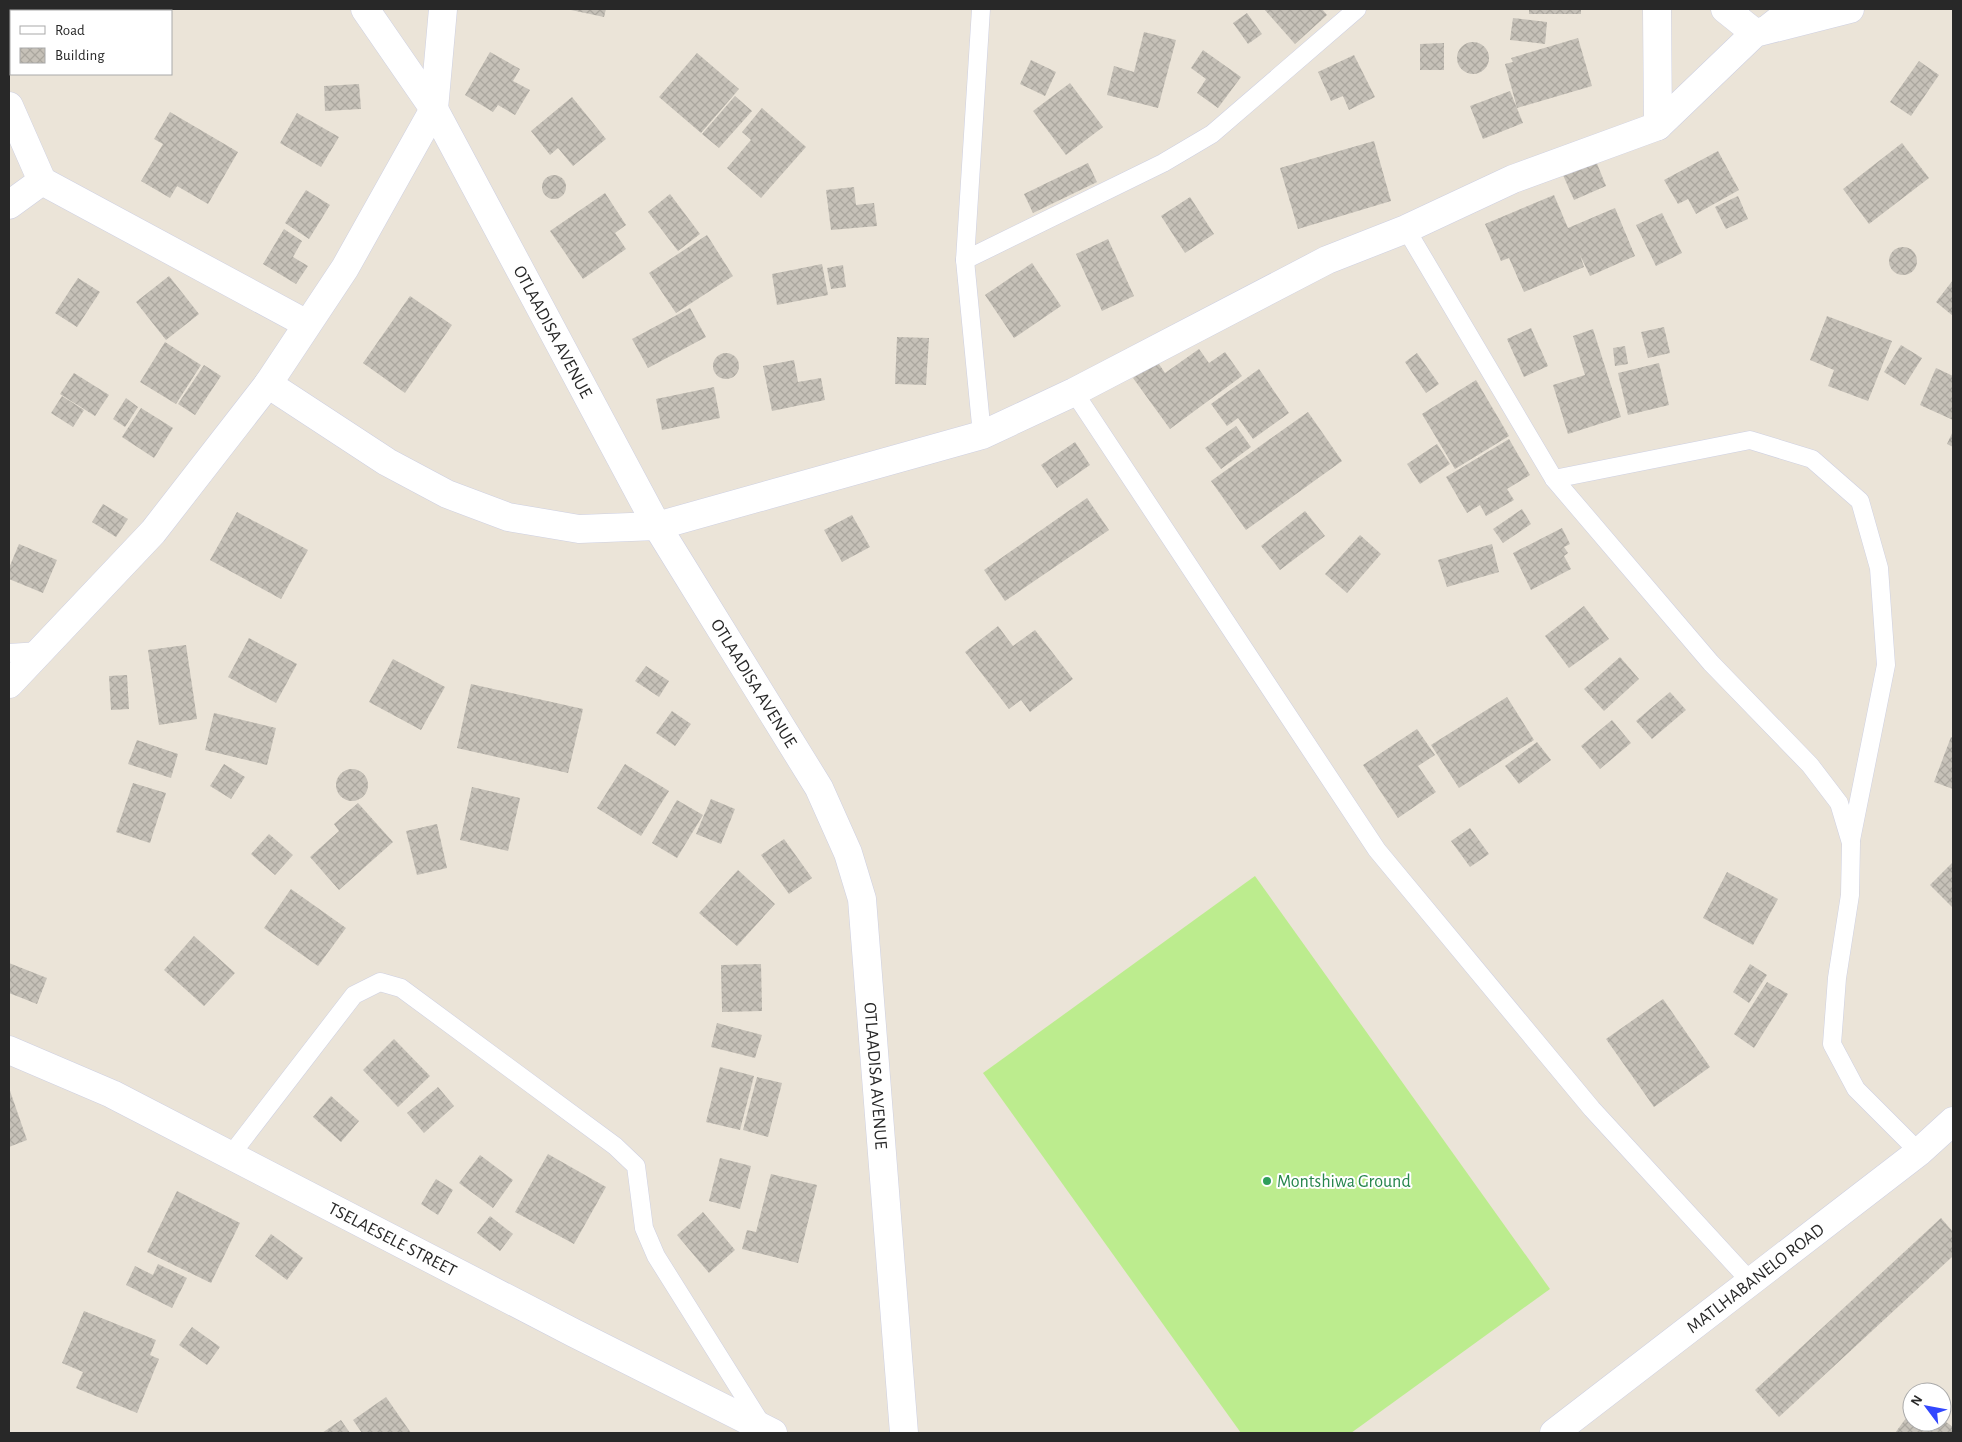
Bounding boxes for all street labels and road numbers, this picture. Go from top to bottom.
street label: OTLAADISA AVENUE [510,263,595,402]
street label: OTLAADISA AVENUE [707,616,800,751]
street label: OTLAADISA AVENUE [860,1002,890,1150]
street label: TSELAESELE STREET [325,1199,460,1281]
street label: MATLHABANELO ROAD [1684,1220,1828,1337]

